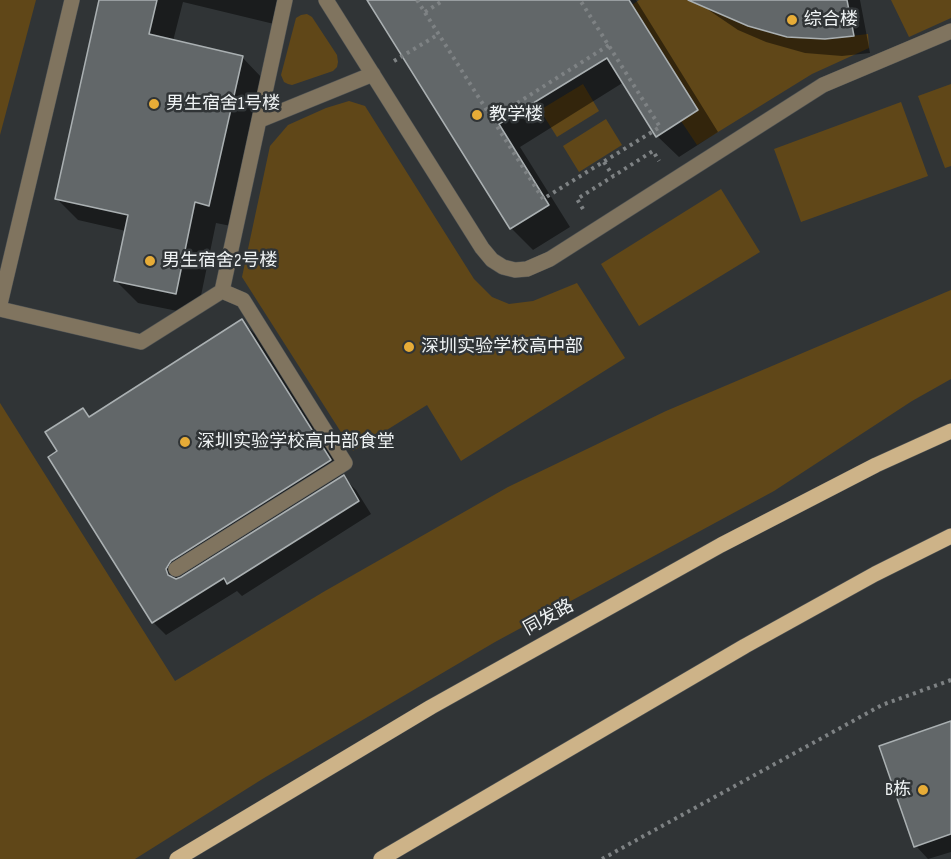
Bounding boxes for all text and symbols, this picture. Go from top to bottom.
place label: 综合楼 [804,9,858,31]
marker: 综合楼 [785,13,799,27]
place label: 男生宿舍1号楼 [166,93,280,115]
marker: 男生宿舍1号楼 [147,97,161,111]
place label: 教学楼 [489,104,543,126]
marker: 教学楼 [470,108,484,122]
place label: 男生宿舍2号楼 [162,250,277,272]
marker: 男生宿舍2号楼 [143,254,157,268]
place label: 深圳实验学校高中部 [421,336,583,358]
marker: 深圳实验学校高中部 [402,340,416,354]
place label: 深圳实验学校高中部食堂 [197,431,395,453]
marker: 深圳实验学校高中部食堂 [178,435,192,449]
street label: 同发路 [520,595,578,641]
place label: B栋 [885,779,911,801]
marker: B栋 [916,783,930,797]

